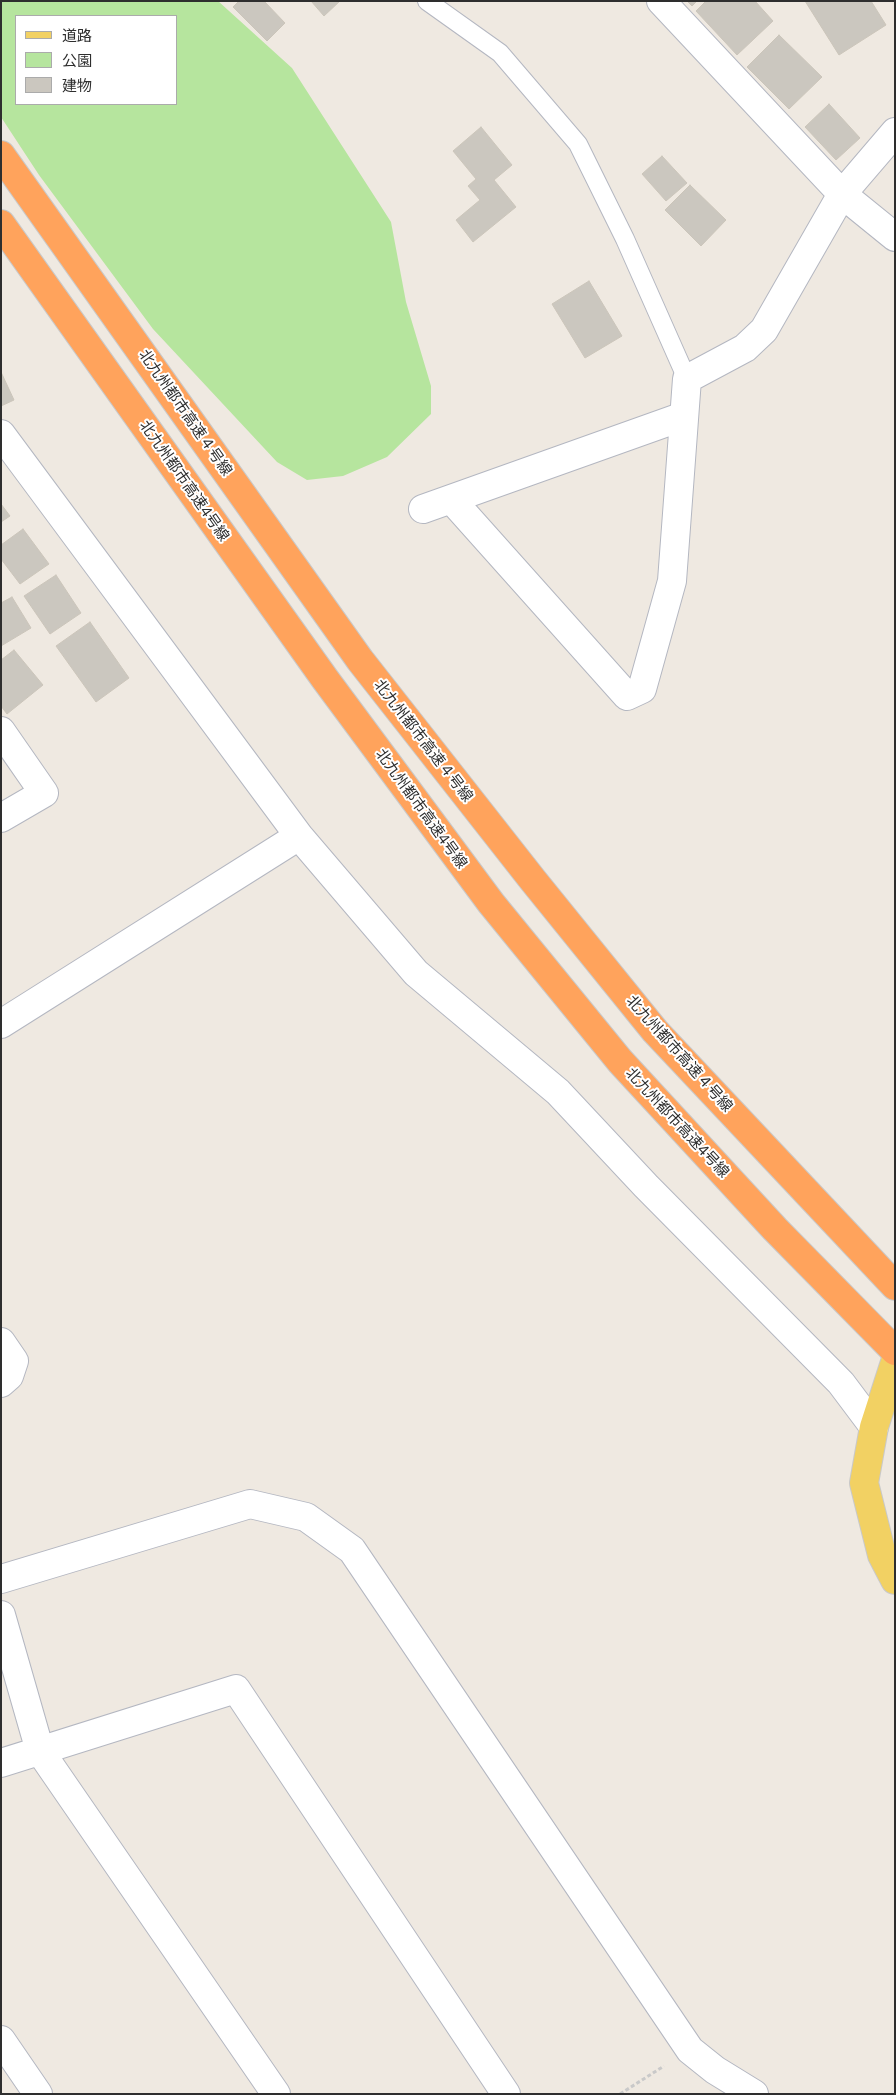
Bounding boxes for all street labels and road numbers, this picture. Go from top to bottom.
street label: 北九州都市高速４号線 [135,346,235,480]
street label: 北九州都市高速4号線 [135,417,233,545]
street label: 北九州都市高速４号線 [370,676,476,806]
street label: 北九州都市高速4号線 [372,746,470,872]
street label: 北九州都市高速４号線 [622,992,736,1116]
street label: 北九州都市高速4号線 [621,1064,733,1182]

